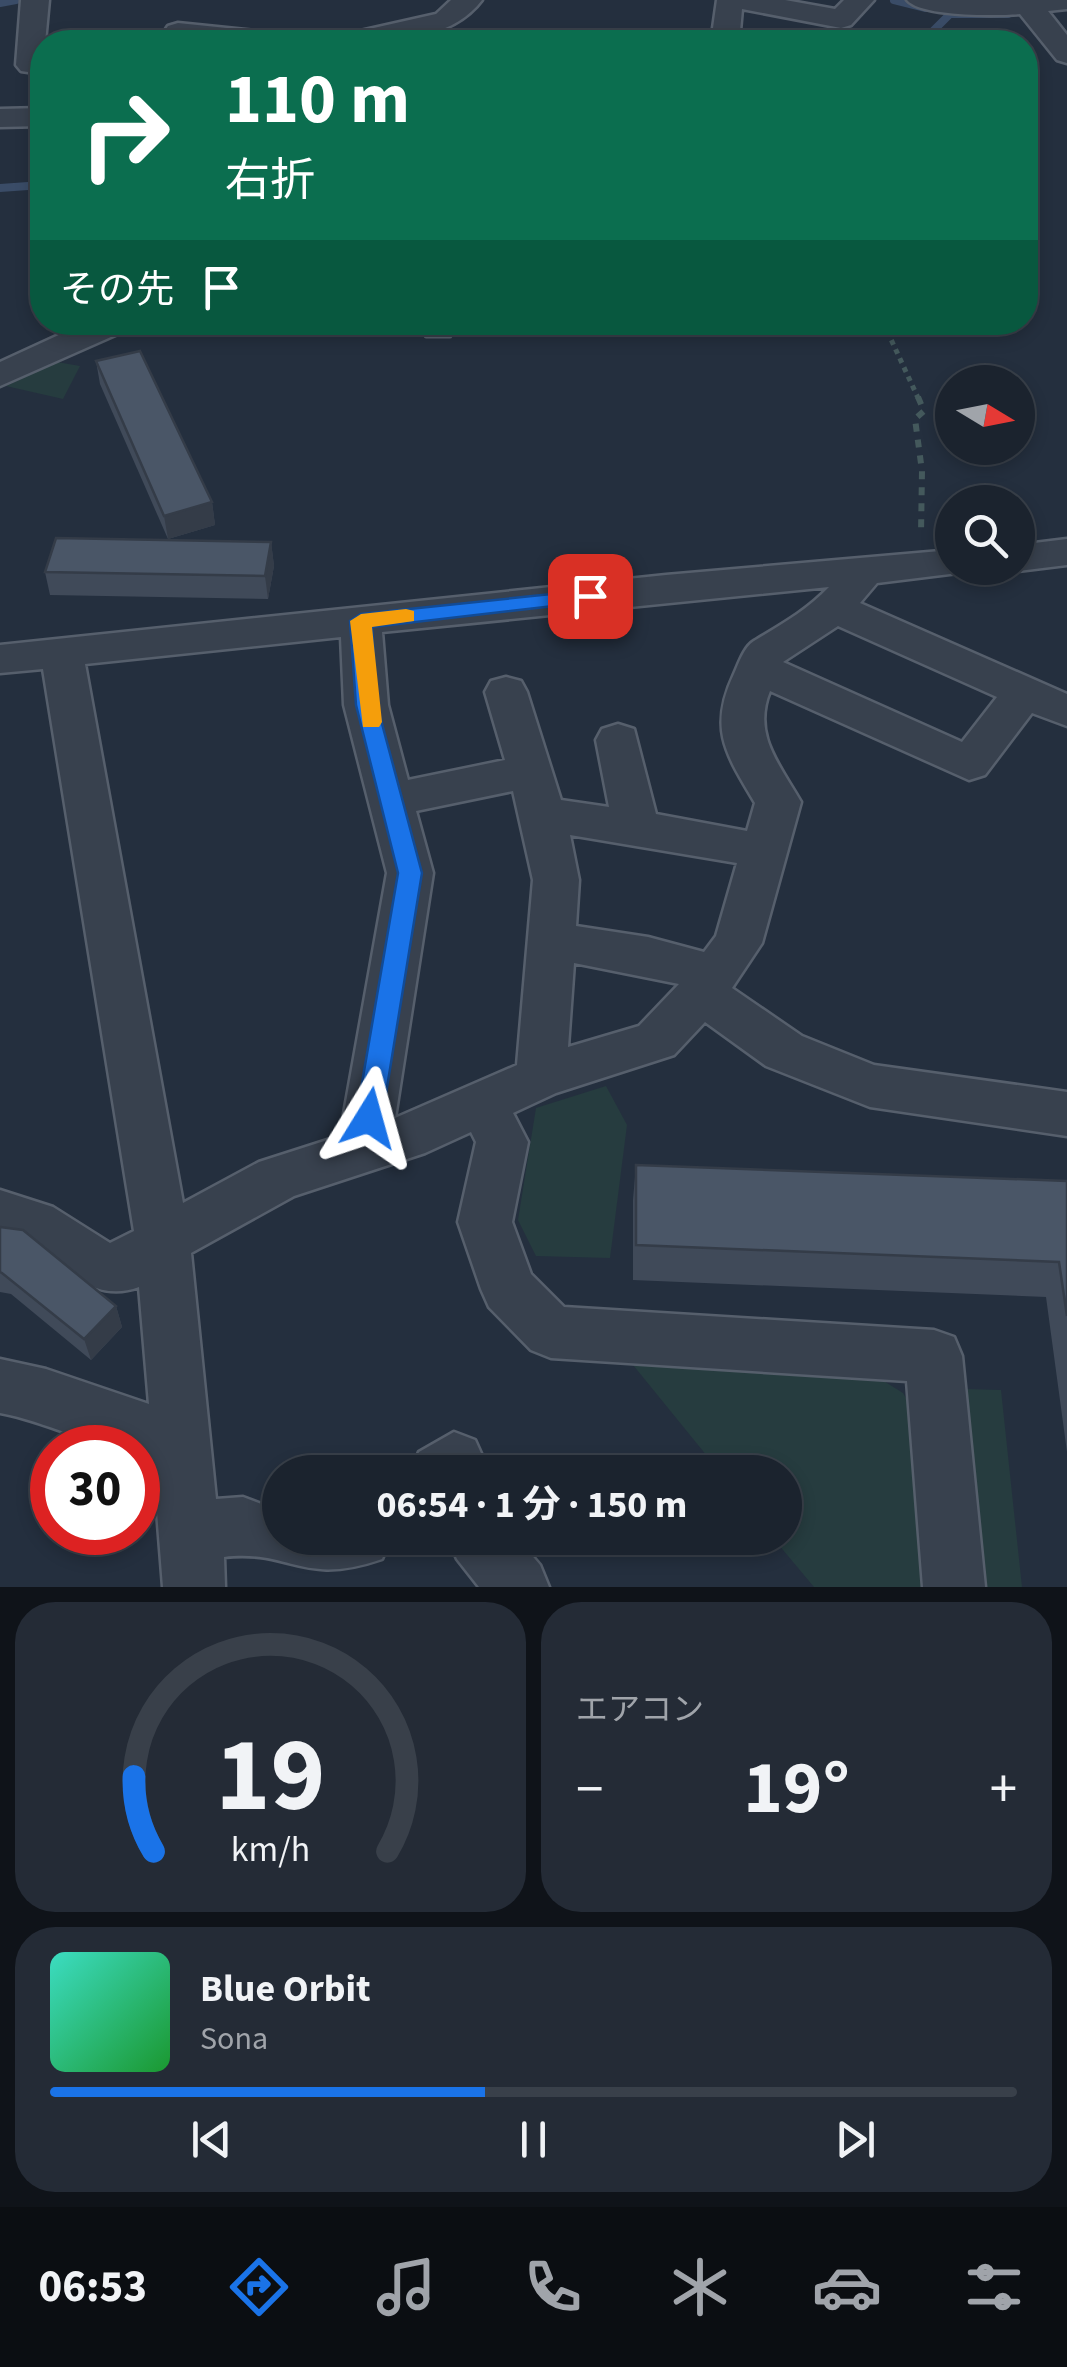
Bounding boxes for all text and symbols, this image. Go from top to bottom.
text: 110 m [225,50,410,150]
icon: right [60,70,190,200]
text: 右折 [225,149,315,213]
icon: arrive [194,260,249,315]
text: その先 [60,263,174,317]
north arrow [935,365,1035,465]
map controls [935,365,1035,585]
button: search [935,485,1035,585]
pin [548,554,633,639]
icon: arrive [563,569,618,624]
position arrow [317,1066,421,1170]
speed limit sign: 30 [30,1425,160,1555]
text: 06:54 · 1 分 · 150 m [377,1478,687,1532]
text: エアコン [576,1687,704,1733]
text: 19 [216,1703,325,1851]
text: 19° [743,1735,850,1842]
text: − [576,1751,603,1829]
text: + [990,1751,1017,1829]
text: km/h [231,1824,310,1875]
text: Blue Orbit [200,1962,371,2016]
text: Sona [200,2016,268,2062]
icon: previous [184,2112,239,2167]
icon: pause [506,2112,561,2167]
icon: next [828,2112,883,2167]
icon: directions [224,2252,294,2322]
icon: music [371,2252,441,2322]
icon: phone [518,2252,588,2322]
icon: climate [665,2252,735,2322]
icon: car [812,2252,882,2322]
icon: filters [959,2252,1029,2322]
text: 06:53 [38,2255,147,2319]

